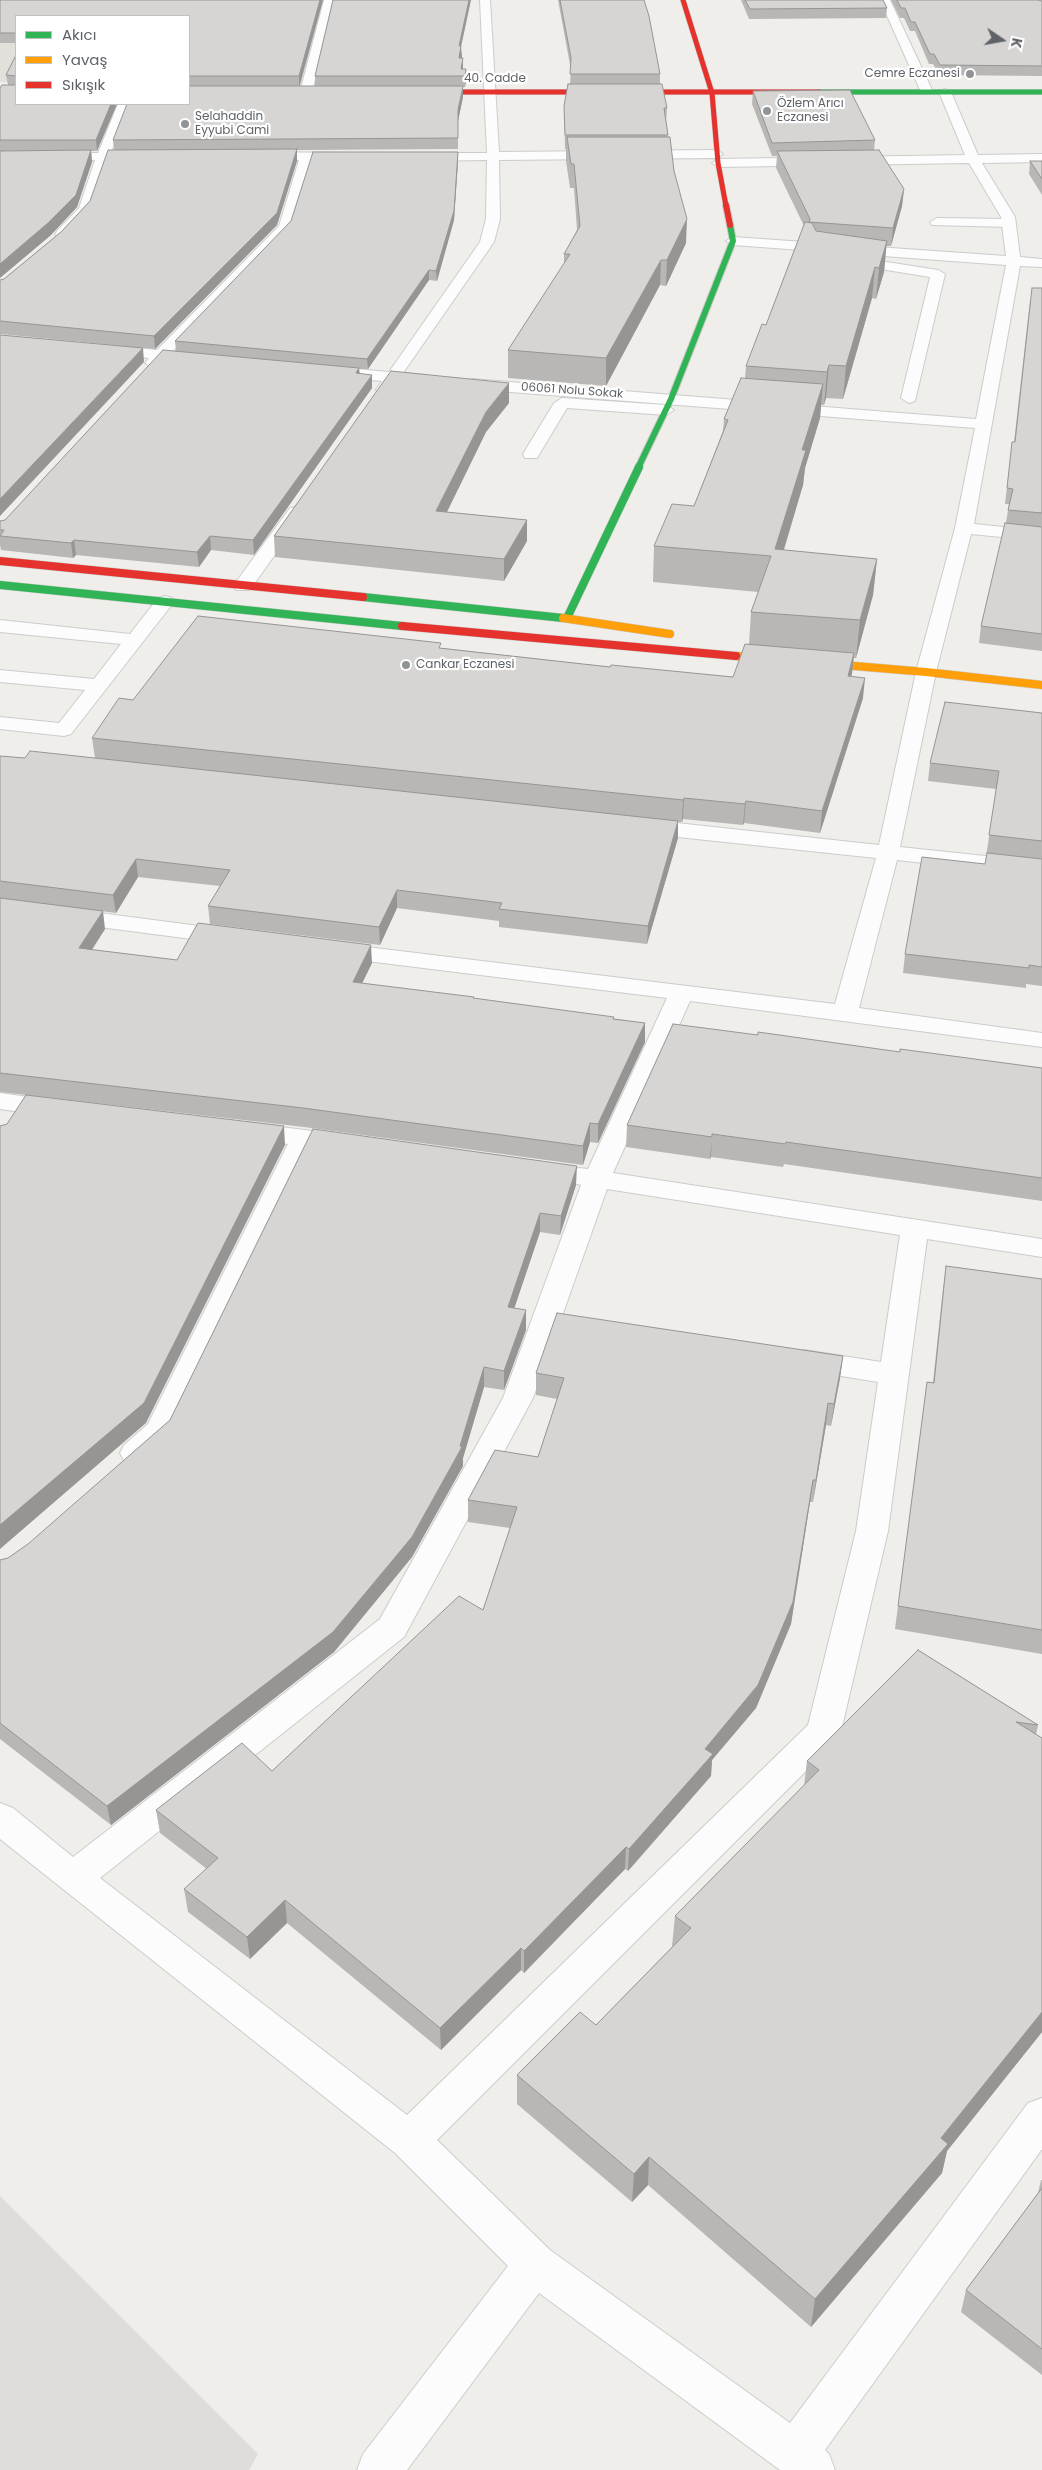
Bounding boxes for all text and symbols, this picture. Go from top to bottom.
legend [15,15,190,105]
north arrow [977,15,1027,65]
text: Akıcı [62,24,96,45]
text: K [1006,36,1027,50]
text: Yavaş [62,49,107,70]
place label: Cemre Eczanesi [864,67,960,81]
marker: Cemre Eczanesi [964,68,976,80]
street label: 40. Cadde [464,72,526,86]
text: Sıkışık [62,74,105,95]
place label: Özlem Arıcı Eczanesi [777,97,844,125]
marker: Özlem Arıcı Eczanesi [761,105,773,117]
place label: Selahaddin Eyyubi Cami [195,110,269,138]
marker: Selahaddin Eyyubi Cami [179,118,191,130]
street label: 06061 Nolu Sokak [520,380,624,402]
place label: Cankar Eczanesi [416,658,514,672]
marker: Cankar Eczanesi [400,659,412,671]

